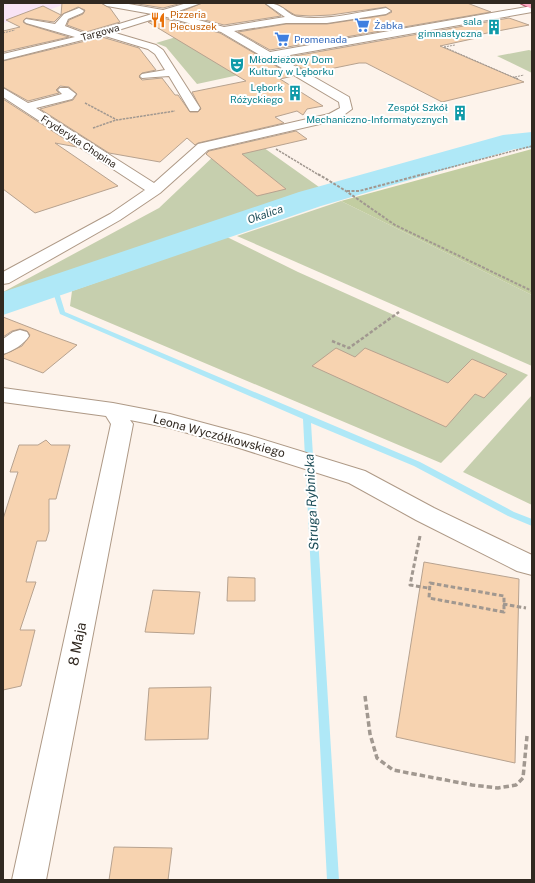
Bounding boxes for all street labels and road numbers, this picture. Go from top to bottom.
street label: Targowa [79,21,121,43]
street label: Fryderyka Chopina [39,112,119,170]
street label: Leona Wyczółkowskiego [151,412,287,460]
street label: 8 Maja [65,621,89,667]

